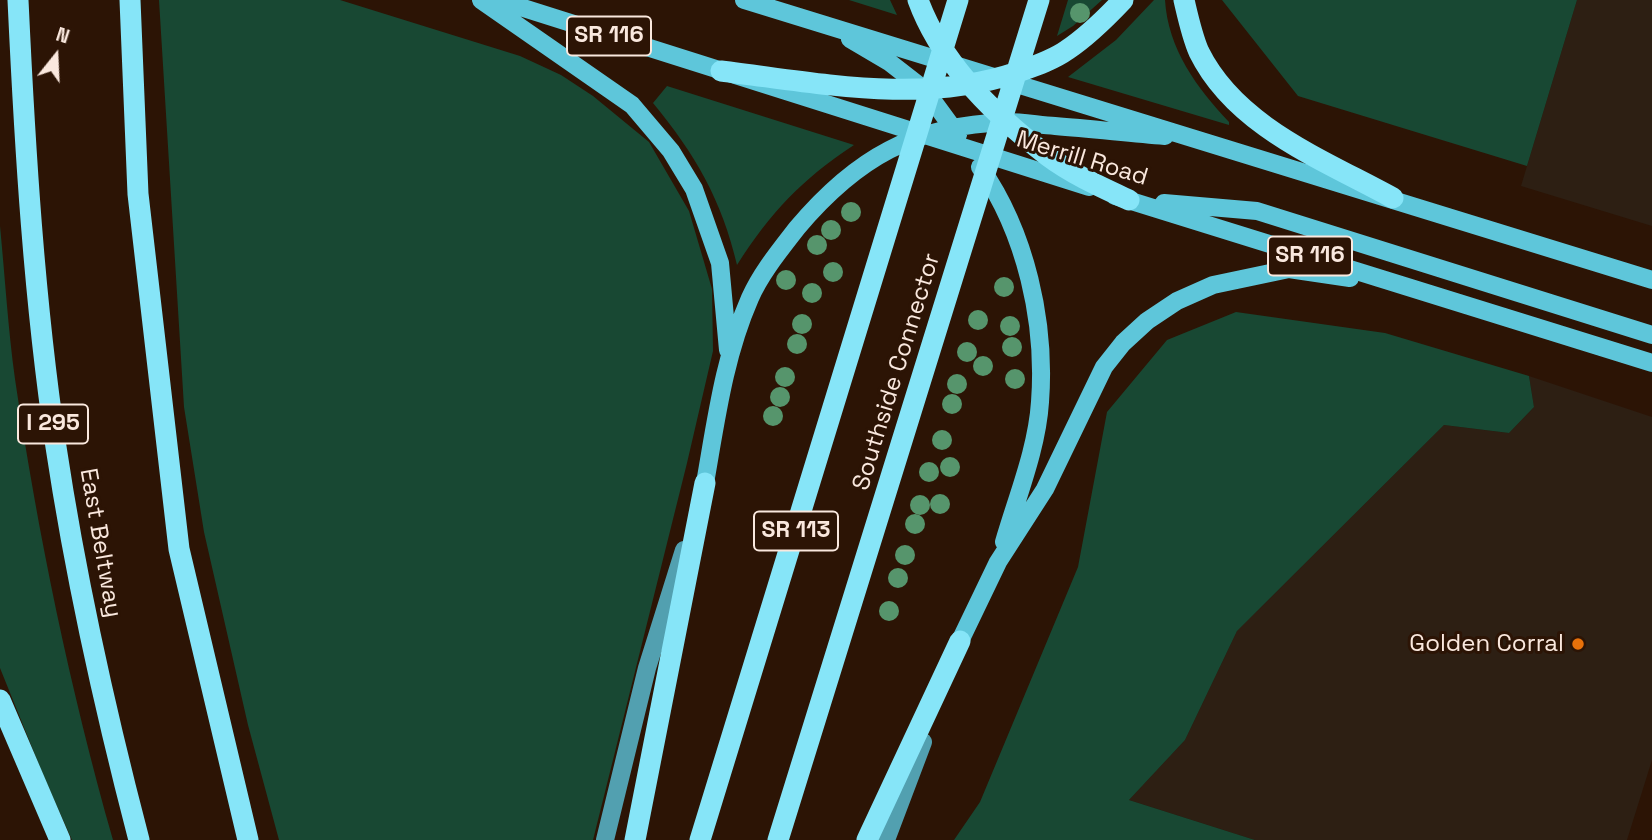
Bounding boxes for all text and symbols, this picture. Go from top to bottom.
road number: SR 116 [567,17,651,56]
north arrow [21,21,91,91]
text: N [53,22,73,49]
street label: Merrill Road [1013,125,1151,193]
road number: SR 116 [1268,236,1352,276]
street label: Southside Connector [847,250,947,494]
road number: I 295 [18,404,88,444]
street label: East Beltway [73,466,127,620]
road number: SR 113 [754,512,838,551]
place label: Golden Corral [1409,630,1564,658]
marker: Golden Corral [1570,636,1586,652]

